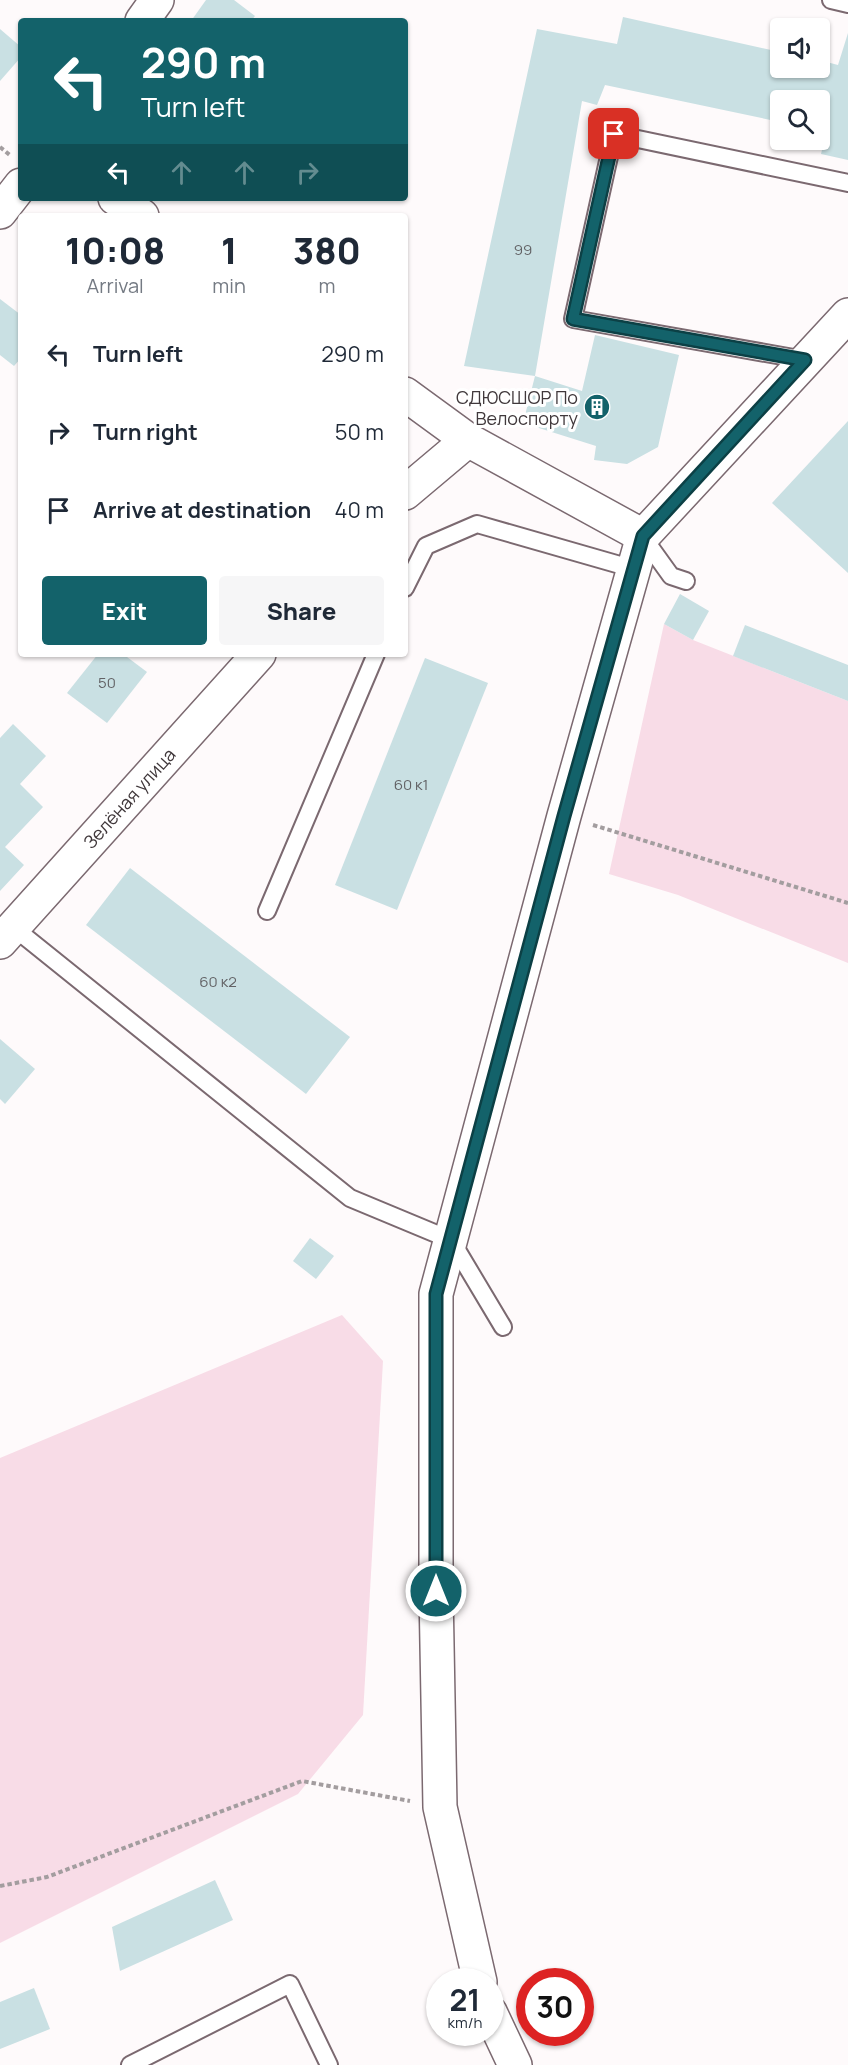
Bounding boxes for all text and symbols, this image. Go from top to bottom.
map controls [770,18,830,150]
button: sound [770,18,830,78]
text: 290 m [141,33,266,91]
icon: left [42,42,120,120]
text: Turn left [141,88,245,125]
button: search [770,90,830,150]
pin [588,108,639,159]
icon: arrive [597,117,630,150]
icon: left [102,156,135,189]
icon: ahead [165,156,198,189]
icon: ahead [228,156,261,189]
icon: right [291,156,324,189]
text: 10:08 [65,226,165,275]
text: 1 [221,226,237,275]
text: 380 [293,226,361,275]
house number: 99 [514,239,532,260]
text: Arrival [87,272,144,299]
text: min [212,272,246,299]
text: m [318,272,335,299]
icon: left [42,338,75,371]
text: Turn left [93,339,183,369]
text: 290 m [321,339,384,369]
place label: СДЮСШОР По Велоспорту [456,385,579,430]
building icon: СДЮСШОР По Велоспорту [582,392,612,422]
icon: right [42,416,75,449]
text: Turn right [93,417,198,447]
text: 50 m [335,417,384,447]
icon: arrive [42,494,75,527]
text: Arrive at destination [93,495,311,525]
text: 40 m [335,495,384,525]
button: Exit [42,576,207,645]
button: Share [219,576,384,645]
house number: 50 [98,672,116,693]
street label: Зелёная улица [78,743,180,853]
house number: 60 к1 [394,774,428,795]
house number: 60 к2 [199,971,237,992]
position arrow [404,1559,468,1623]
speed limit sign: 30 [516,1968,594,2046]
text: 21 [449,1979,481,2020]
text: km/h [448,2012,482,2033]

